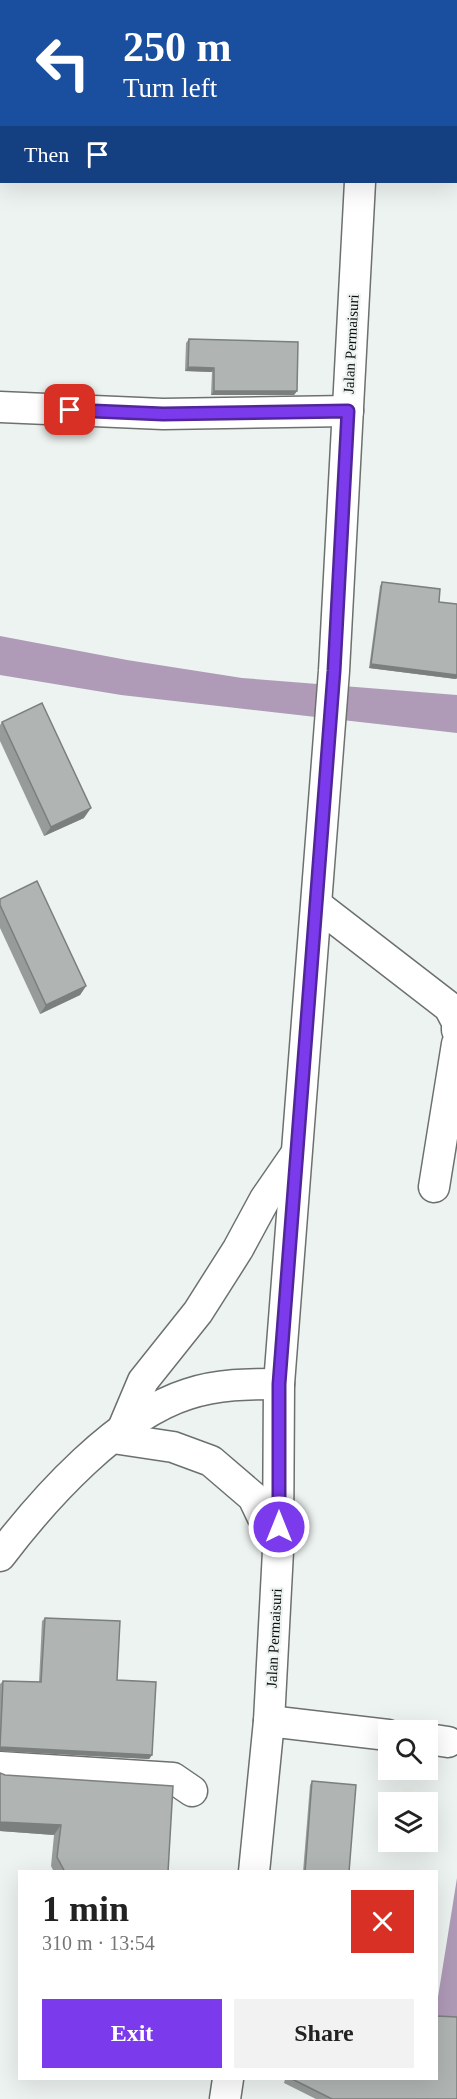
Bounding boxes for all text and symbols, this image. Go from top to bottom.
icon: left [24,24,102,102]
text: 250 m [123,24,232,70]
text: Turn left [123,73,217,103]
icon: arrive [81,138,114,171]
text: Then [24,142,69,167]
street label: Jalan Permaisuri [340,294,362,394]
pin [44,384,95,435]
icon: arrive [53,393,86,426]
position arrow [247,1495,311,1559]
street label: Jalan Permaisuri [263,1588,285,1688]
map controls [378,1720,438,1852]
button: search [378,1720,438,1780]
button: layers [378,1792,438,1852]
text: 1 min [42,1889,129,1929]
button: close [351,1890,414,1953]
text: 310 m · 13:54 [42,1932,155,1954]
button: Exit [42,1999,222,2068]
button: Share [234,1999,414,2068]

